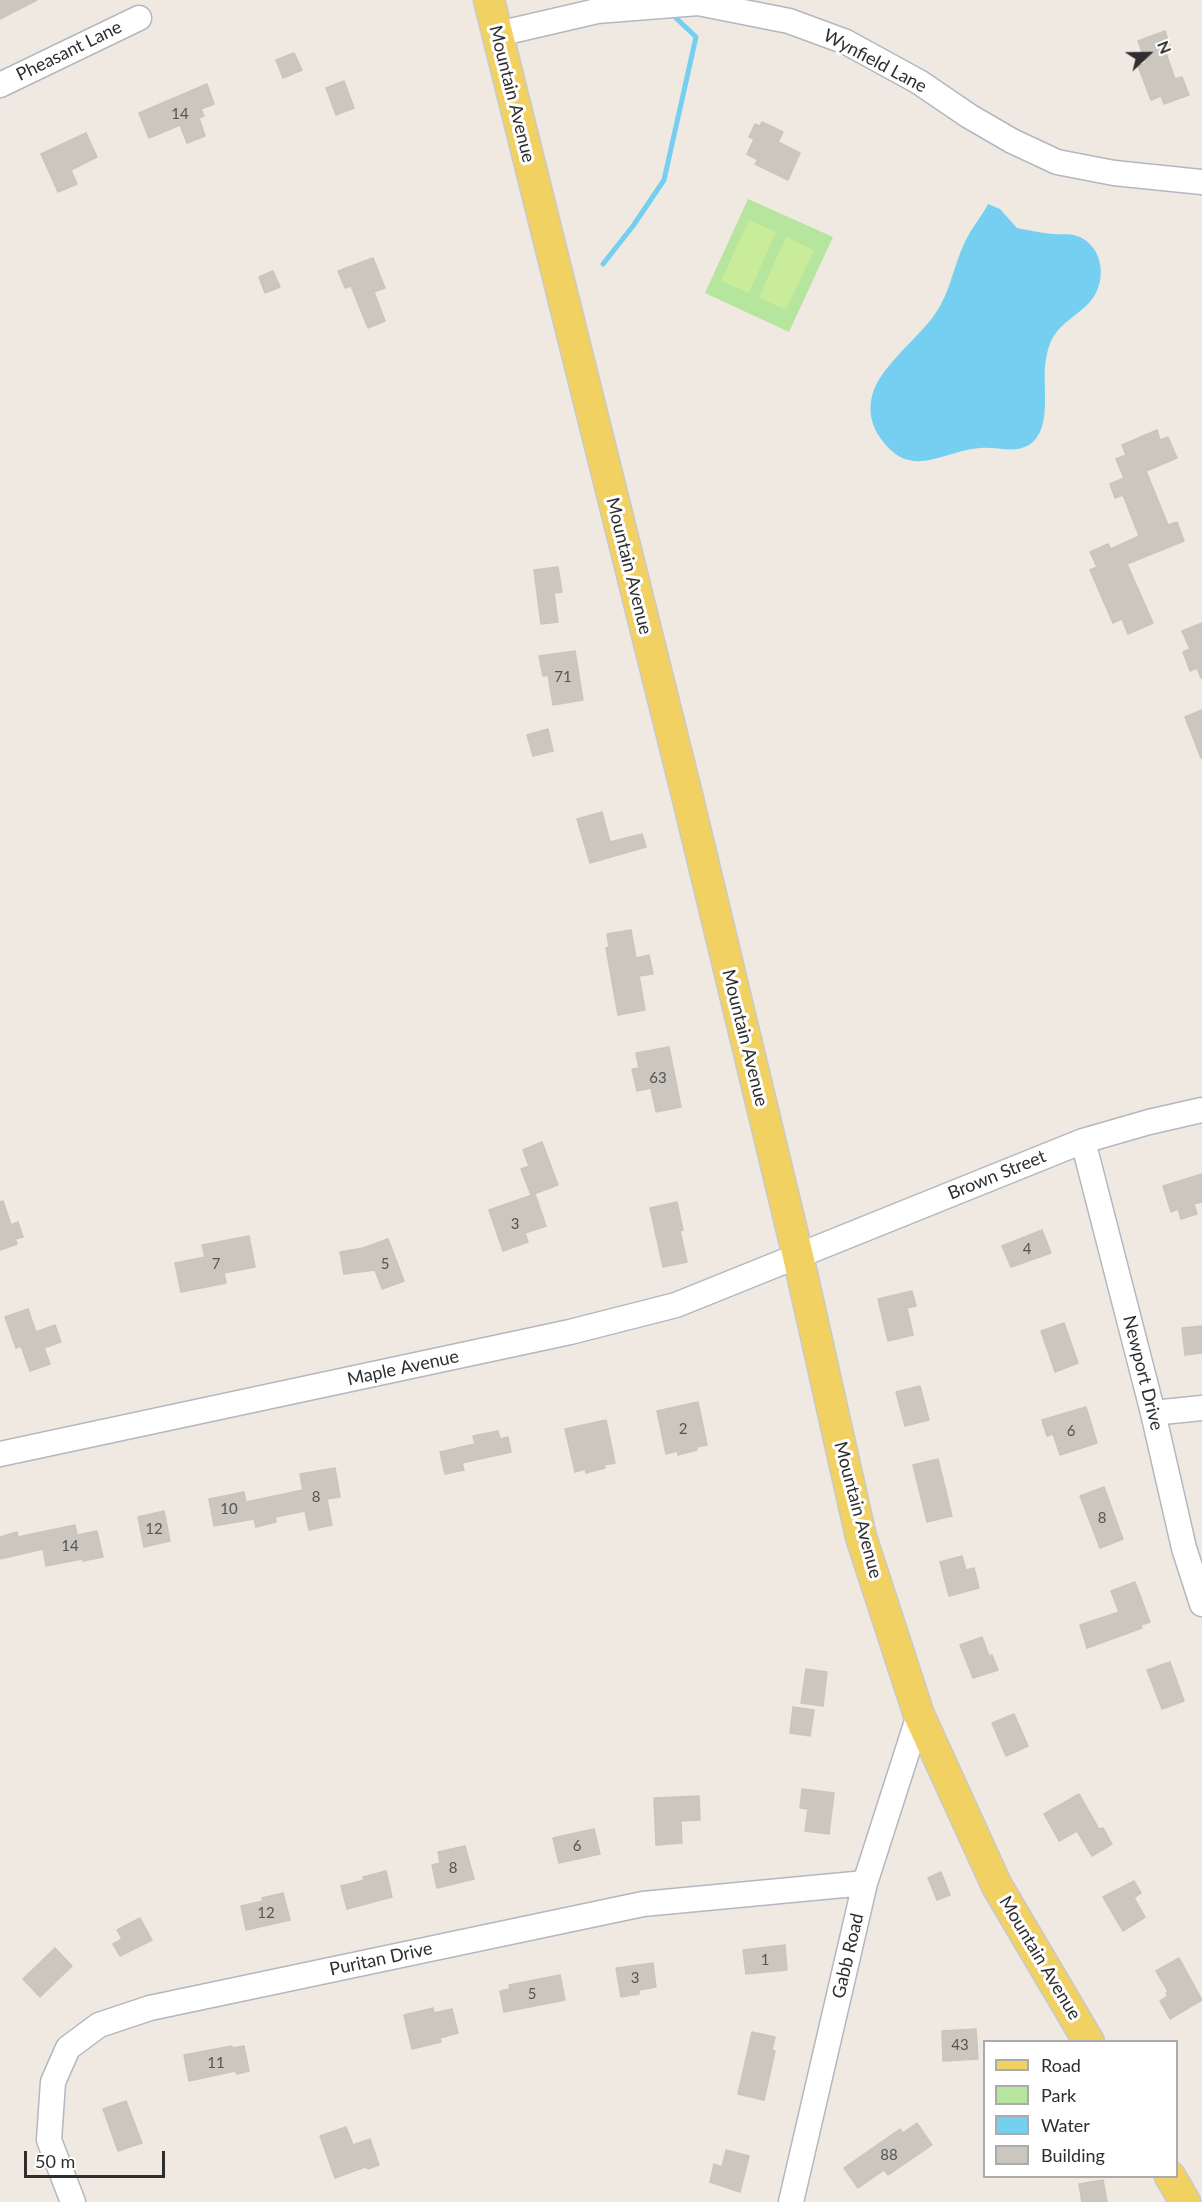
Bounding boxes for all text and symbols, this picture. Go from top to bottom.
street label: Pheasant Lane [13,16,125,86]
street label: Mountain Avenue [485,23,539,165]
north arrow [1118,24,1178,84]
street label: Wynfield Lane [820,25,930,97]
text: N [1154,38,1176,56]
house number: 14 [171,105,189,123]
street label: Mountain Avenue [602,495,656,637]
house number: 71 [554,668,572,686]
street label: Mountain Avenue [718,967,772,1109]
house number: 63 [649,1069,667,1087]
street label: Brown Street [945,1146,1049,1204]
house number: 3 [511,1215,519,1233]
house number: 4 [1023,1240,1031,1258]
house number: 7 [212,1255,220,1273]
house number: 5 [381,1255,389,1273]
street label: Newport Drive [1118,1313,1168,1433]
street label: Maple Avenue [345,1346,461,1390]
house number: 2 [679,1420,687,1438]
house number: 6 [1067,1422,1075,1440]
street label: Mountain Avenue [829,1439,887,1581]
house number: 8 [312,1488,320,1506]
house number: 10 [220,1500,238,1518]
house number: 8 [1098,1509,1106,1527]
house number: 12 [145,1520,163,1538]
house number: 14 [61,1537,79,1555]
house number: 6 [573,1837,581,1855]
house number: 8 [449,1859,457,1877]
street label: Mountain Avenue [995,1892,1085,2024]
house number: 12 [257,1904,275,1922]
street label: Gabb Road [828,1911,868,2001]
street label: Puritan Drive [328,1938,434,1980]
house number: 1 [761,1951,769,1969]
house number: 3 [631,1969,639,1987]
house number: 5 [528,1985,536,2003]
house number: 43 [951,2036,969,2054]
legend [983,2040,1178,2178]
house number: 11 [207,2054,225,2072]
text: Road [1041,2054,1081,2076]
text: Park [1041,2084,1076,2106]
text: Water [1041,2114,1090,2136]
scale bar [27,2139,168,2177]
text: Building [1041,2144,1105,2166]
house number: 88 [880,2146,898,2164]
text: 50 m [35,2150,75,2172]

